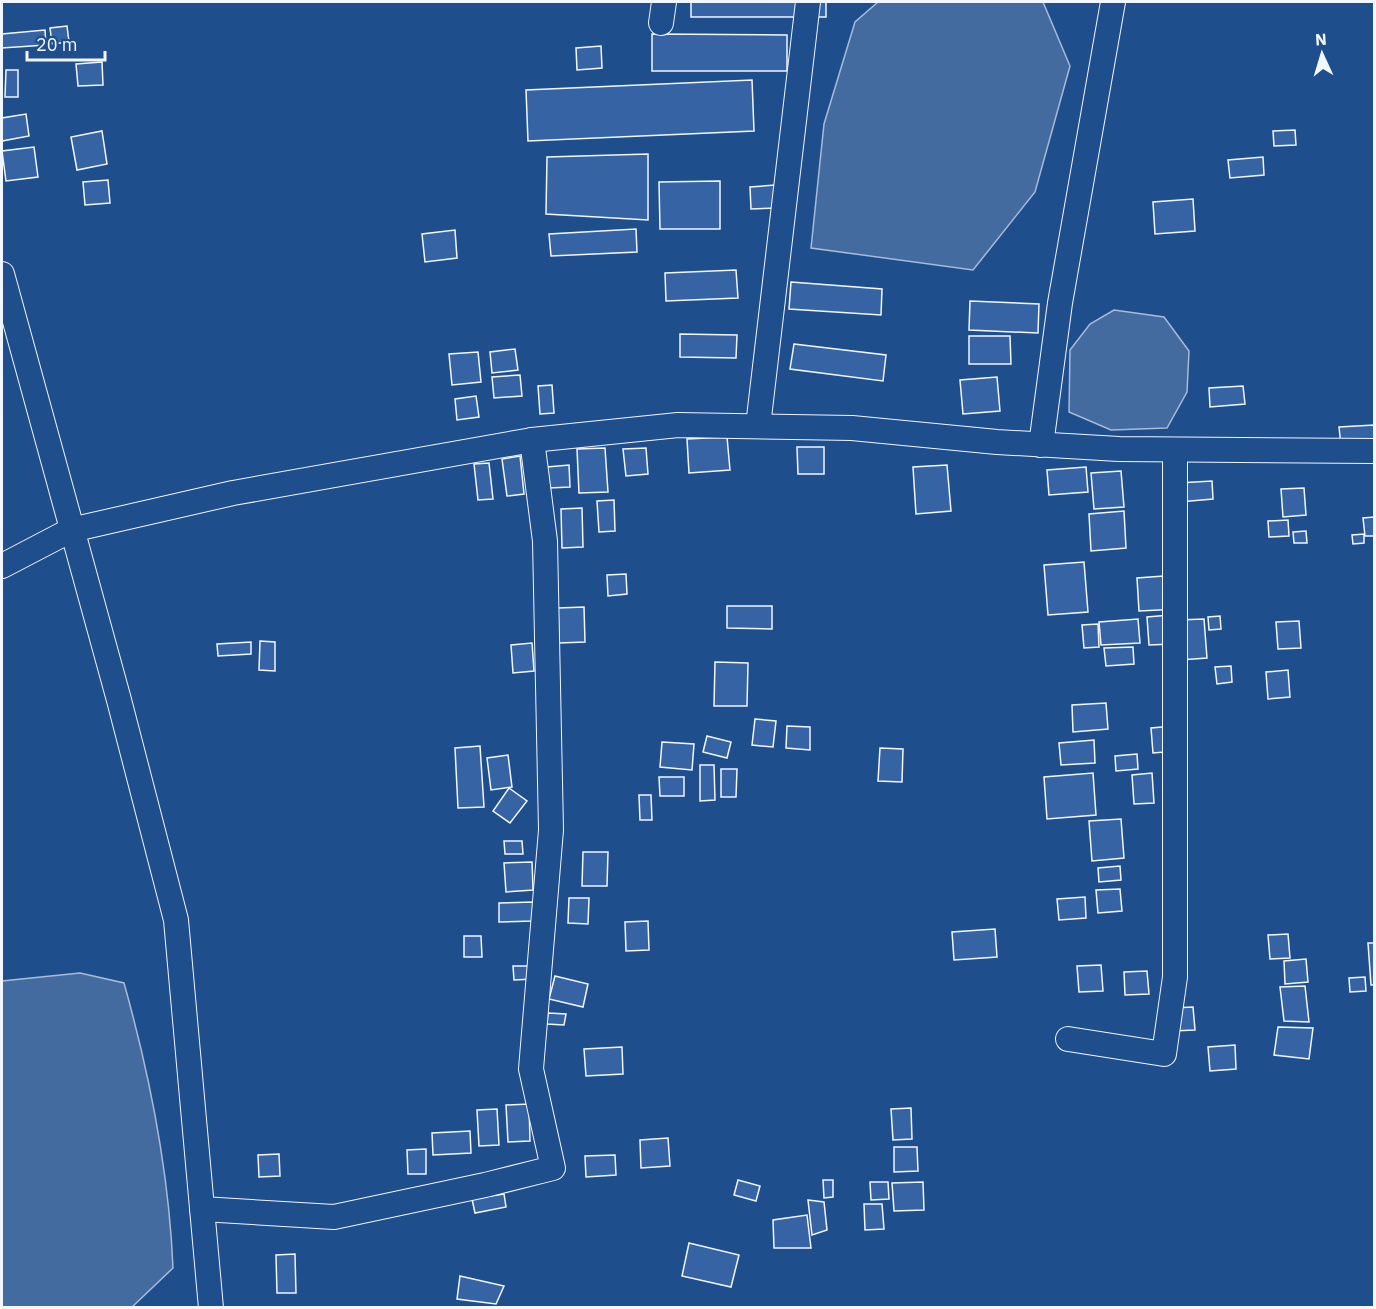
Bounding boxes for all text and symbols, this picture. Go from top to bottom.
scale bar [27,24,105,62]
north arrow [1292,24,1352,84]
text: N [1314,29,1327,49]
text: 20 m [36,33,78,56]

